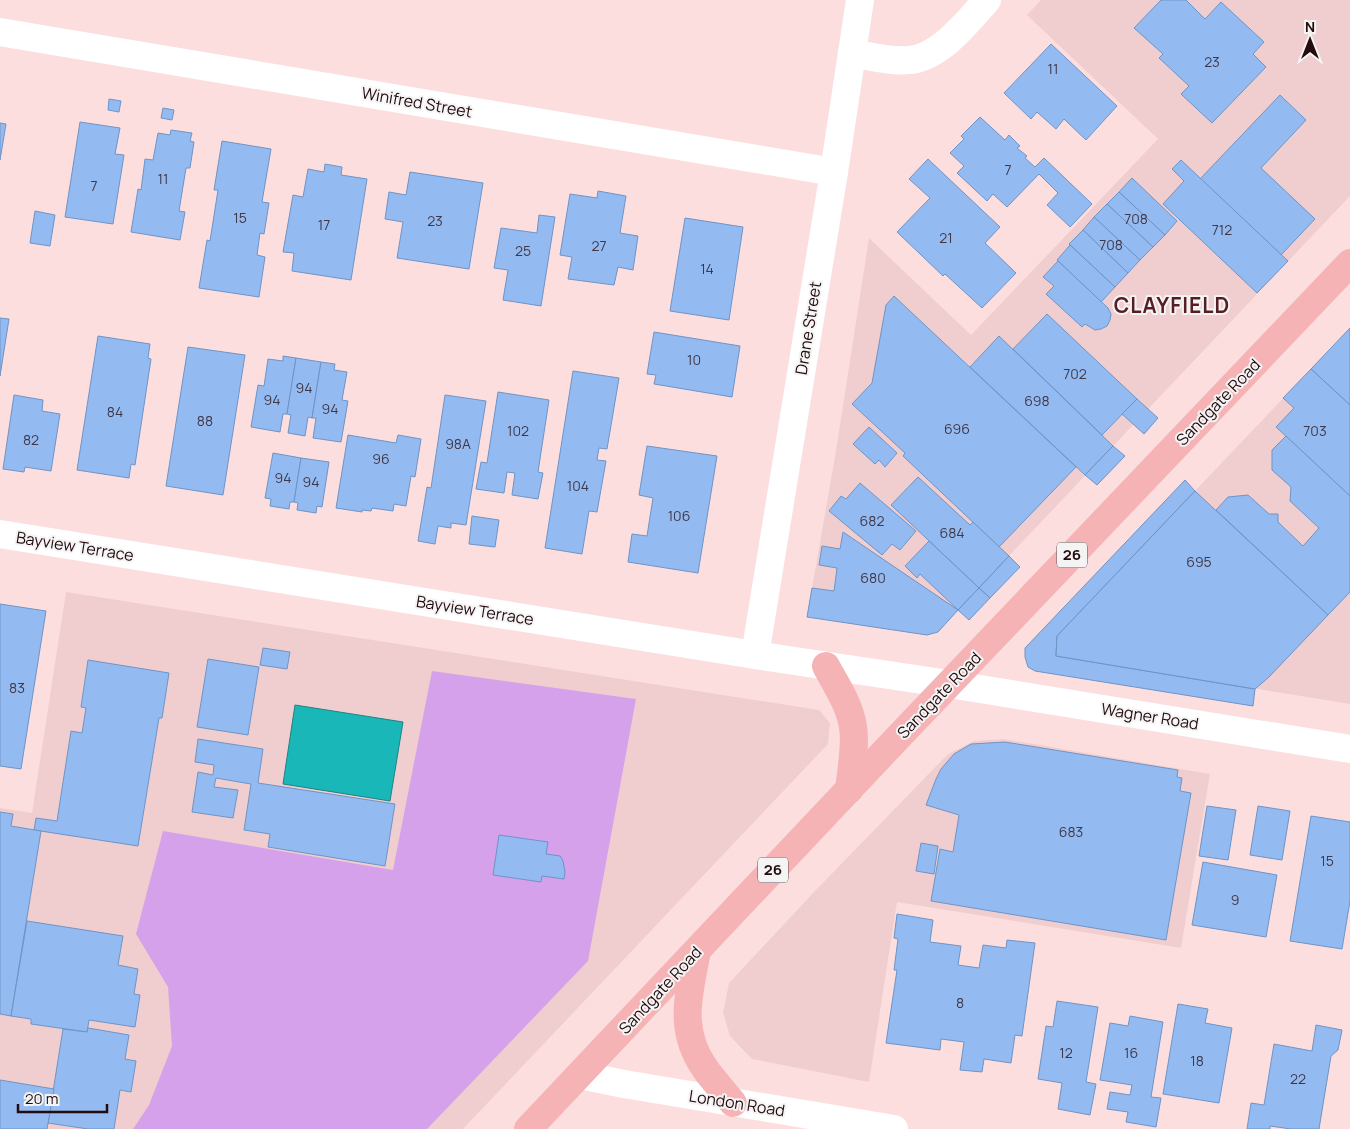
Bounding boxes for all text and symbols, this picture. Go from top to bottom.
north arrow [1285,15,1335,65]
text: N [1305,17,1315,36]
house number: 23 [1204,52,1220,71]
house number: 11 [1048,59,1058,78]
street label: Winifred Street [360,81,474,123]
house number: 7 [1004,160,1012,179]
house number: 11 [158,169,168,188]
house number: 7 [90,176,98,195]
house number: 15 [233,208,247,227]
house number: 708 [1124,209,1148,228]
house number: 23 [427,211,443,230]
house number: 17 [318,215,330,234]
house number: 712 [1212,220,1232,239]
house number: 21 [939,228,953,247]
house number: 708 [1099,235,1123,254]
house number: 27 [591,236,607,255]
house number: 25 [515,241,531,260]
house number: 14 [700,259,714,278]
street label: Drane Street [790,280,826,376]
district label: CLAYFIELD [1114,291,1230,319]
house number: 10 [687,350,701,369]
street label: Sandgate Road [1171,354,1265,450]
house number: 702 [1063,364,1087,383]
house number: 94 [296,378,312,397]
house number: 94 [264,390,280,409]
house number: 698 [1024,391,1050,410]
house number: 94 [322,399,338,418]
house number: 84 [107,402,123,421]
house number: 88 [197,411,213,430]
house number: 696 [944,419,970,438]
house number: 102 [507,421,529,440]
house number: 703 [1303,421,1327,440]
house number: 82 [23,430,39,449]
house number: 98A [445,434,471,453]
house number: 96 [372,449,390,468]
house number: 94 [275,468,291,487]
house number: 94 [303,472,319,491]
house number: 104 [567,476,589,495]
house number: 106 [668,506,690,525]
house number: 682 [860,511,884,530]
house number: 684 [939,523,965,542]
street label: Bayview Terrace [15,526,135,566]
road number: 26 [1057,542,1087,568]
house number: 695 [1186,552,1212,571]
house number: 680 [860,568,886,587]
street label: Bayview Terrace [415,590,535,630]
street label: Sandgate Road [892,647,986,743]
house number: 83 [9,678,25,697]
street label: Wagner Road [1100,697,1200,735]
house number: 683 [1059,822,1083,841]
house number: 15 [1320,851,1334,870]
road number: 26 [758,858,788,882]
house number: 9 [1231,890,1239,909]
street label: Sandgate Road [614,941,706,1039]
house number: 8 [956,993,964,1012]
house number: 12 [1059,1043,1073,1062]
house number: 16 [1124,1043,1138,1062]
house number: 18 [1190,1051,1204,1070]
house number: 22 [1290,1069,1306,1088]
scale bar [18,1082,106,1114]
street label: London Road [688,1085,786,1121]
text: 20 m [25,1088,58,1109]

